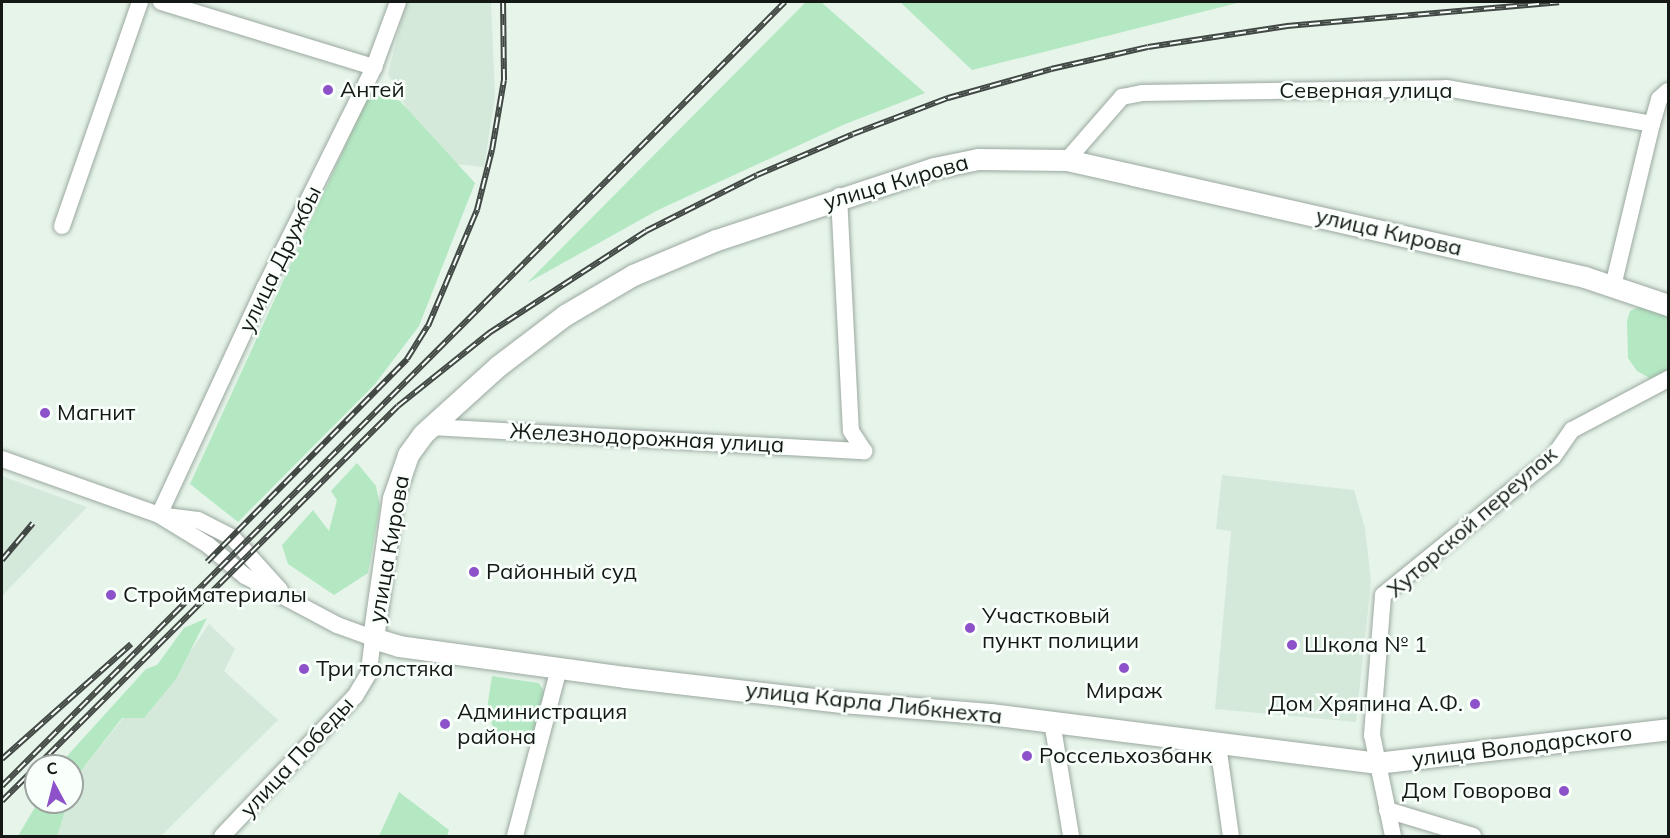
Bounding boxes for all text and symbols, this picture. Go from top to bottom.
place label: Антей [340,77,405,103]
street label: Северная улица [1279,78,1453,104]
marker: Антей [321,83,335,97]
street label: улица Кирова [821,149,971,215]
street label: улица Дружбы [233,181,327,337]
street label: улица Кирова [1313,202,1465,262]
place label: Магнит [57,400,135,426]
marker: Магнит [38,406,52,420]
street label: Железнодорожная улица [509,418,785,458]
street label: Хуторской переулок [1382,441,1562,603]
street label: улица Кирова [363,473,415,625]
place label: Районный суд [486,559,637,585]
marker: Районный суд [467,565,481,579]
place label: Стройматериалы [123,582,307,608]
marker: Стройматериалы [104,588,118,602]
place label: Участковый пункт полиции [982,602,1139,654]
marker: Участковый пункт полиции [963,621,977,635]
place label: Школа № 1 [1304,632,1427,658]
marker: Школа № 1 [1285,638,1299,652]
place label: Три толстяка [316,656,454,682]
marker: Мираж [1117,661,1131,675]
marker: Три толстяка [297,662,311,676]
street label: улица Карла Либкнехта [744,676,1004,730]
place label: Мираж [1086,678,1162,704]
place label: Дом Хряпина А.Ф. [1268,691,1463,717]
street label: улица Победы [235,692,359,822]
marker: Дом Хряпина А.Ф. [1468,697,1482,711]
place label: Администрация района [457,698,627,750]
marker: Администрация района [438,717,452,731]
street label: улица Володарского [1410,719,1634,773]
place label: Россельхозбанк [1039,743,1212,769]
marker: Россельхозбанк [1020,749,1034,763]
north arrow [24,754,84,814]
text: С [45,758,59,779]
place label: Дом Говорова [1402,778,1552,804]
marker: Дом Говорова [1557,784,1571,798]

